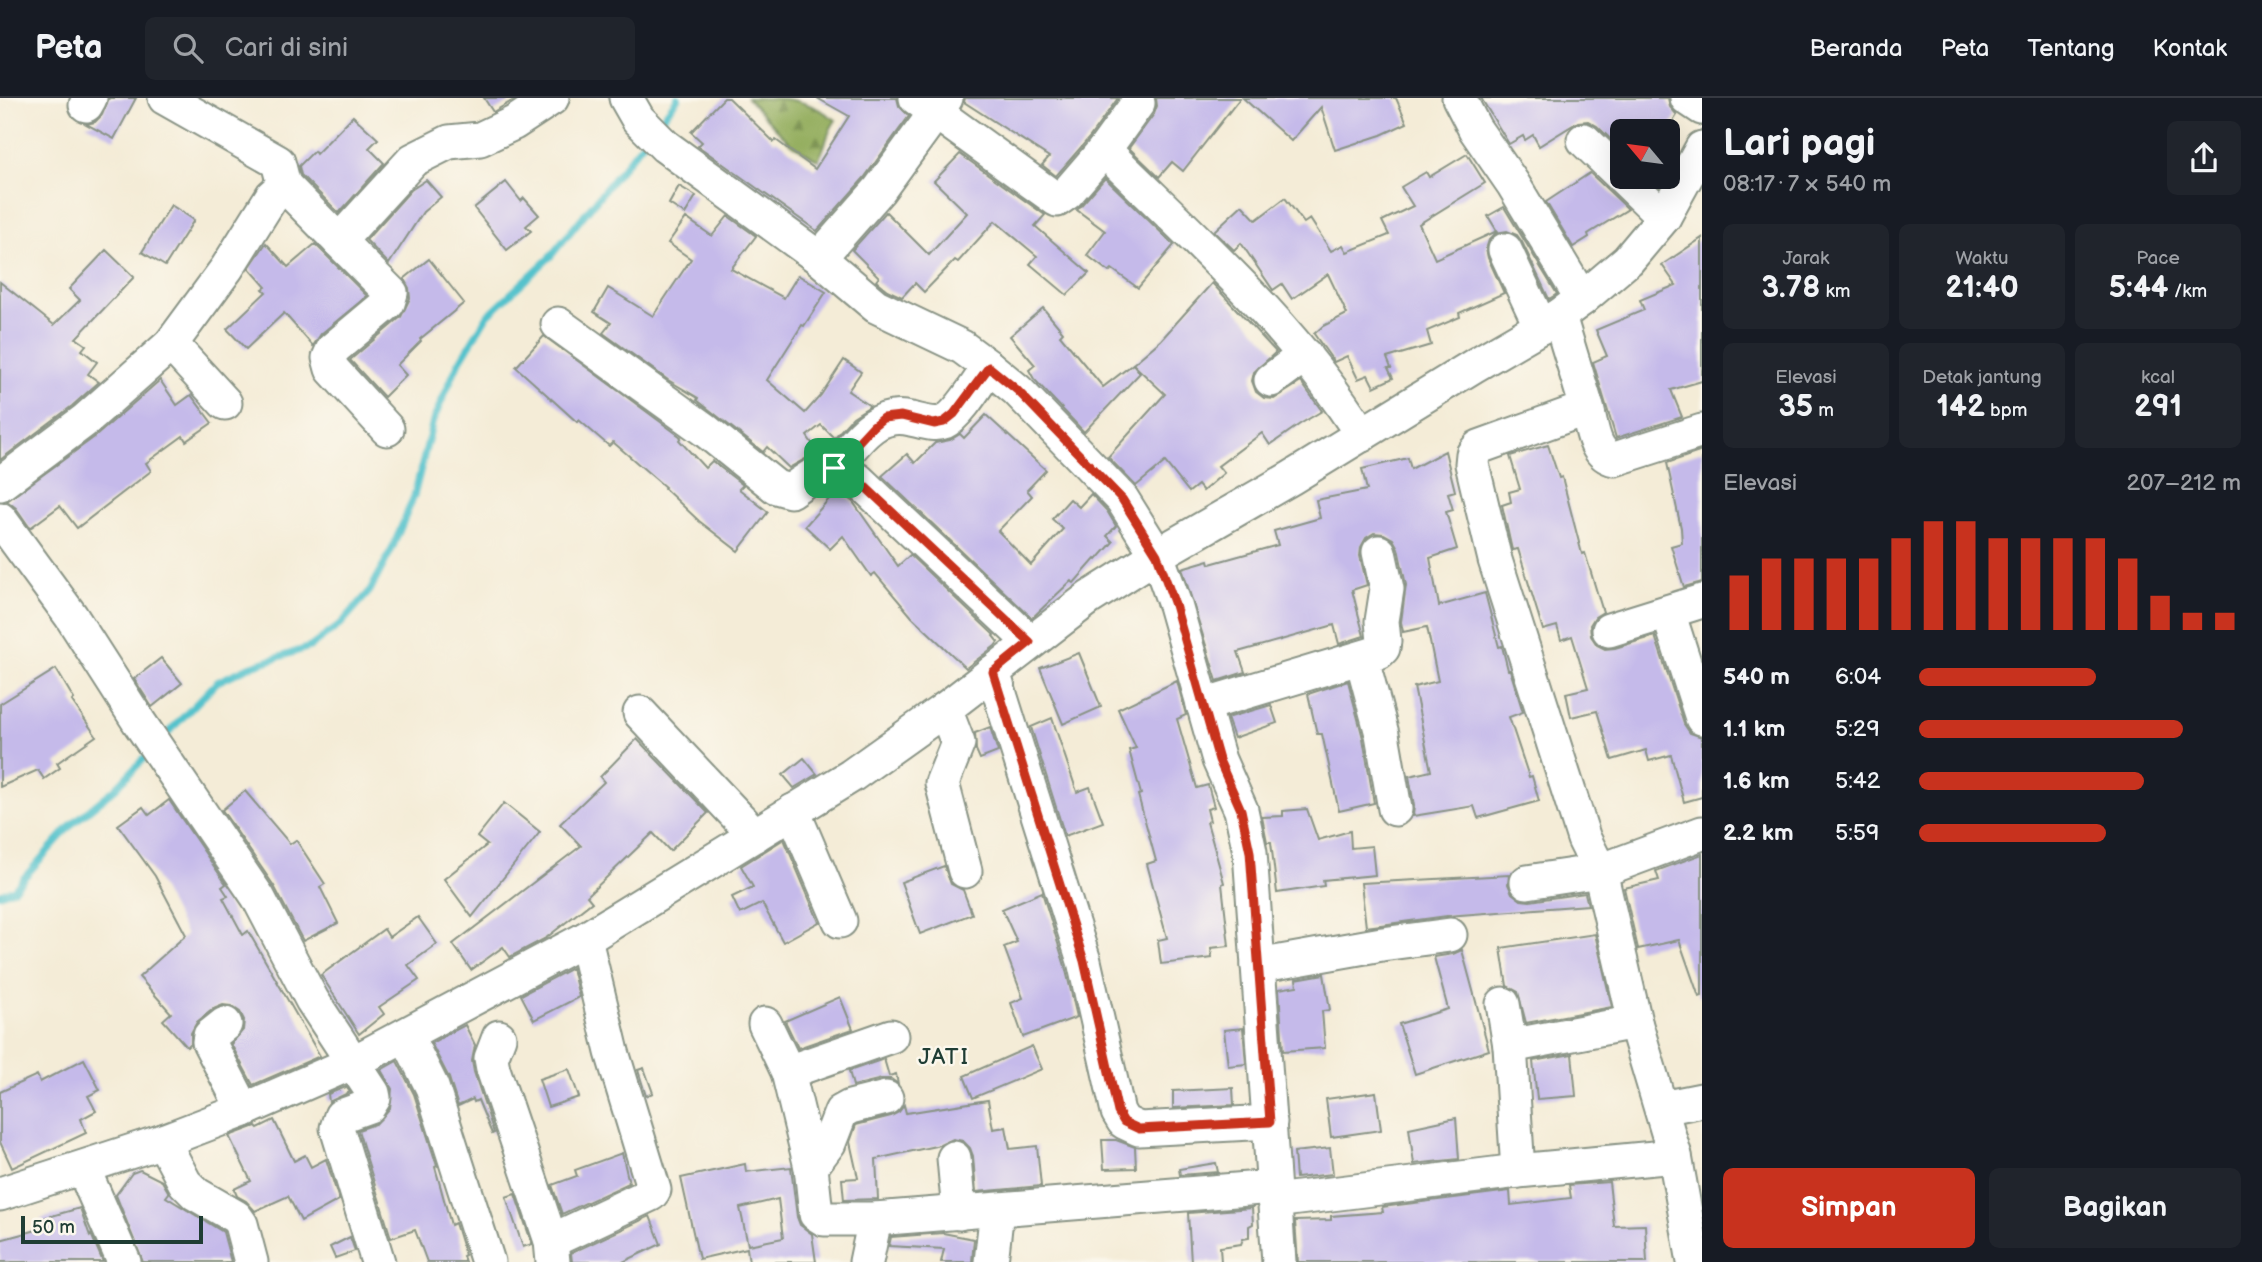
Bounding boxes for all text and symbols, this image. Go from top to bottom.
search box [145,17,635,80]
text: Peta [35,28,103,68]
icon: search [169,29,207,67]
text: Cari di sini [225,33,348,64]
text: Beranda [1809,34,1903,63]
text: Peta [1941,34,1989,63]
text: Tentang [2027,34,2115,63]
text: Kontak [2153,34,2227,63]
north arrow [1610,119,1680,189]
map controls [1610,119,1680,189]
text: Lari pagi [1723,121,1875,166]
button: share [2167,121,2241,195]
text: 08:17 · 7 × 540 m [1723,170,1891,198]
text: Jarak [1783,247,1829,270]
text: Waktu [1955,247,2009,270]
text: Pace [2136,247,2180,270]
text: 3.78 [1762,270,1820,306]
text: 21:40 [1945,270,2019,306]
text: 5:44 [2109,270,2169,306]
text: km [1820,280,1850,303]
text: /km [2169,280,2207,303]
text: Elevasi [1775,366,1837,389]
text: Detak jantung [1922,366,2042,389]
text: kcal [2141,366,2175,389]
text: 35 [1778,389,1813,425]
text: 142 [1937,389,1985,425]
text: 291 [2134,389,2182,425]
text: m [1813,399,1834,422]
text: bpm [1985,399,2027,422]
pin [804,438,864,498]
icon: arrive [815,449,853,487]
text: Elevasi [1723,469,1797,497]
text: 207–212 m [2127,469,2241,497]
text: 540 m [1723,663,1790,691]
text: 6:04 [1835,663,1881,691]
text: 1.1 km [1723,715,1785,743]
text: 5:29 [1835,715,1880,743]
text: 1.6 km [1723,767,1790,795]
text: 5:42 [1835,767,1880,795]
text: 2.2 km [1723,819,1794,847]
text: 5:59 [1835,819,1879,847]
district label: JATI [918,1043,970,1071]
button: Simpan [1723,1168,1975,1248]
button: Bagikan [1989,1168,2241,1248]
scale bar [21,1213,203,1245]
text: 50 m [32,1216,75,1239]

